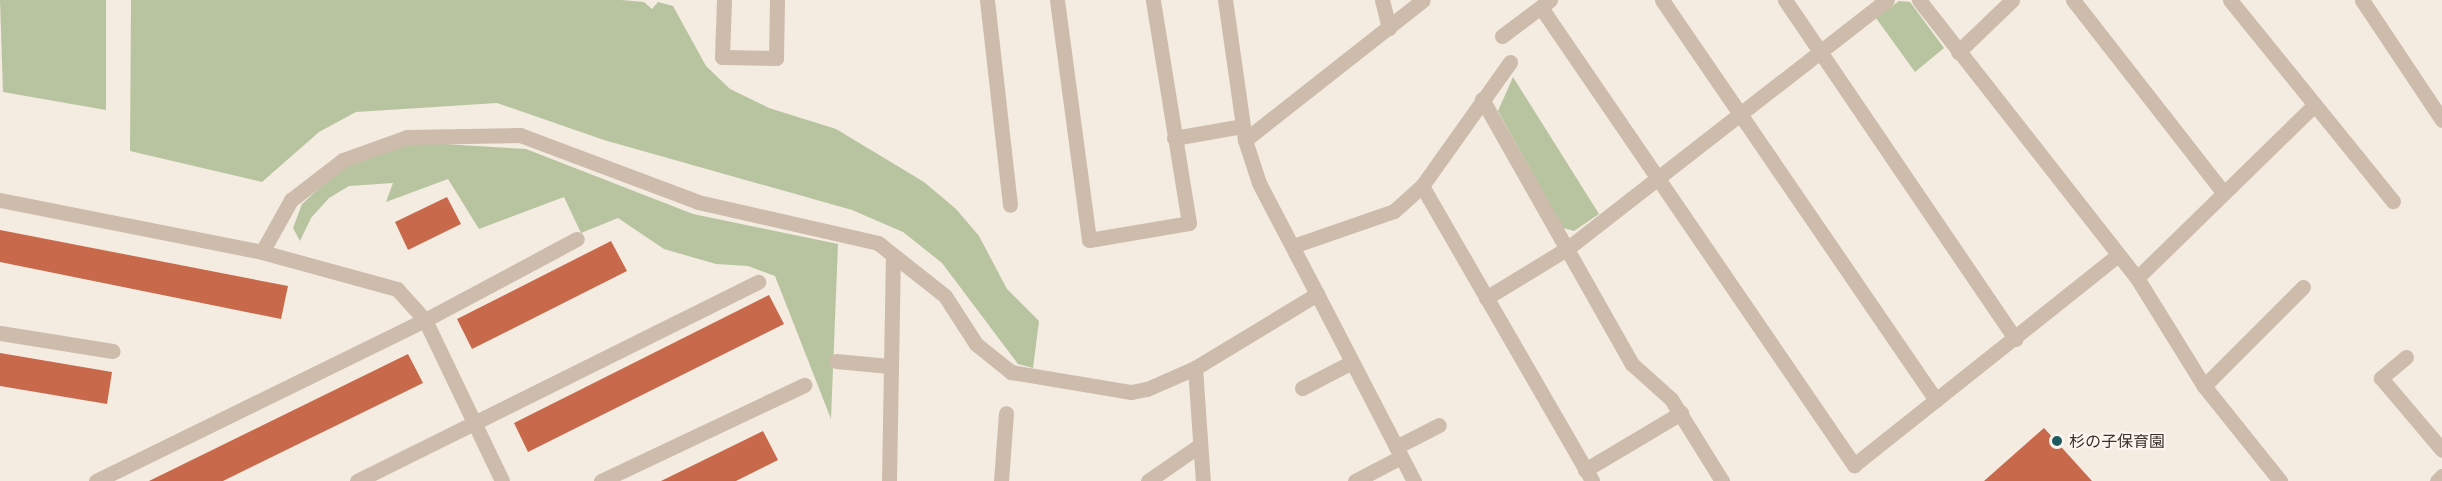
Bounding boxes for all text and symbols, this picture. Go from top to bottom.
place label: 杉の子保育園 [2069,431,2165,451]
marker: 杉の子保育園 [2050,434,2064,448]

